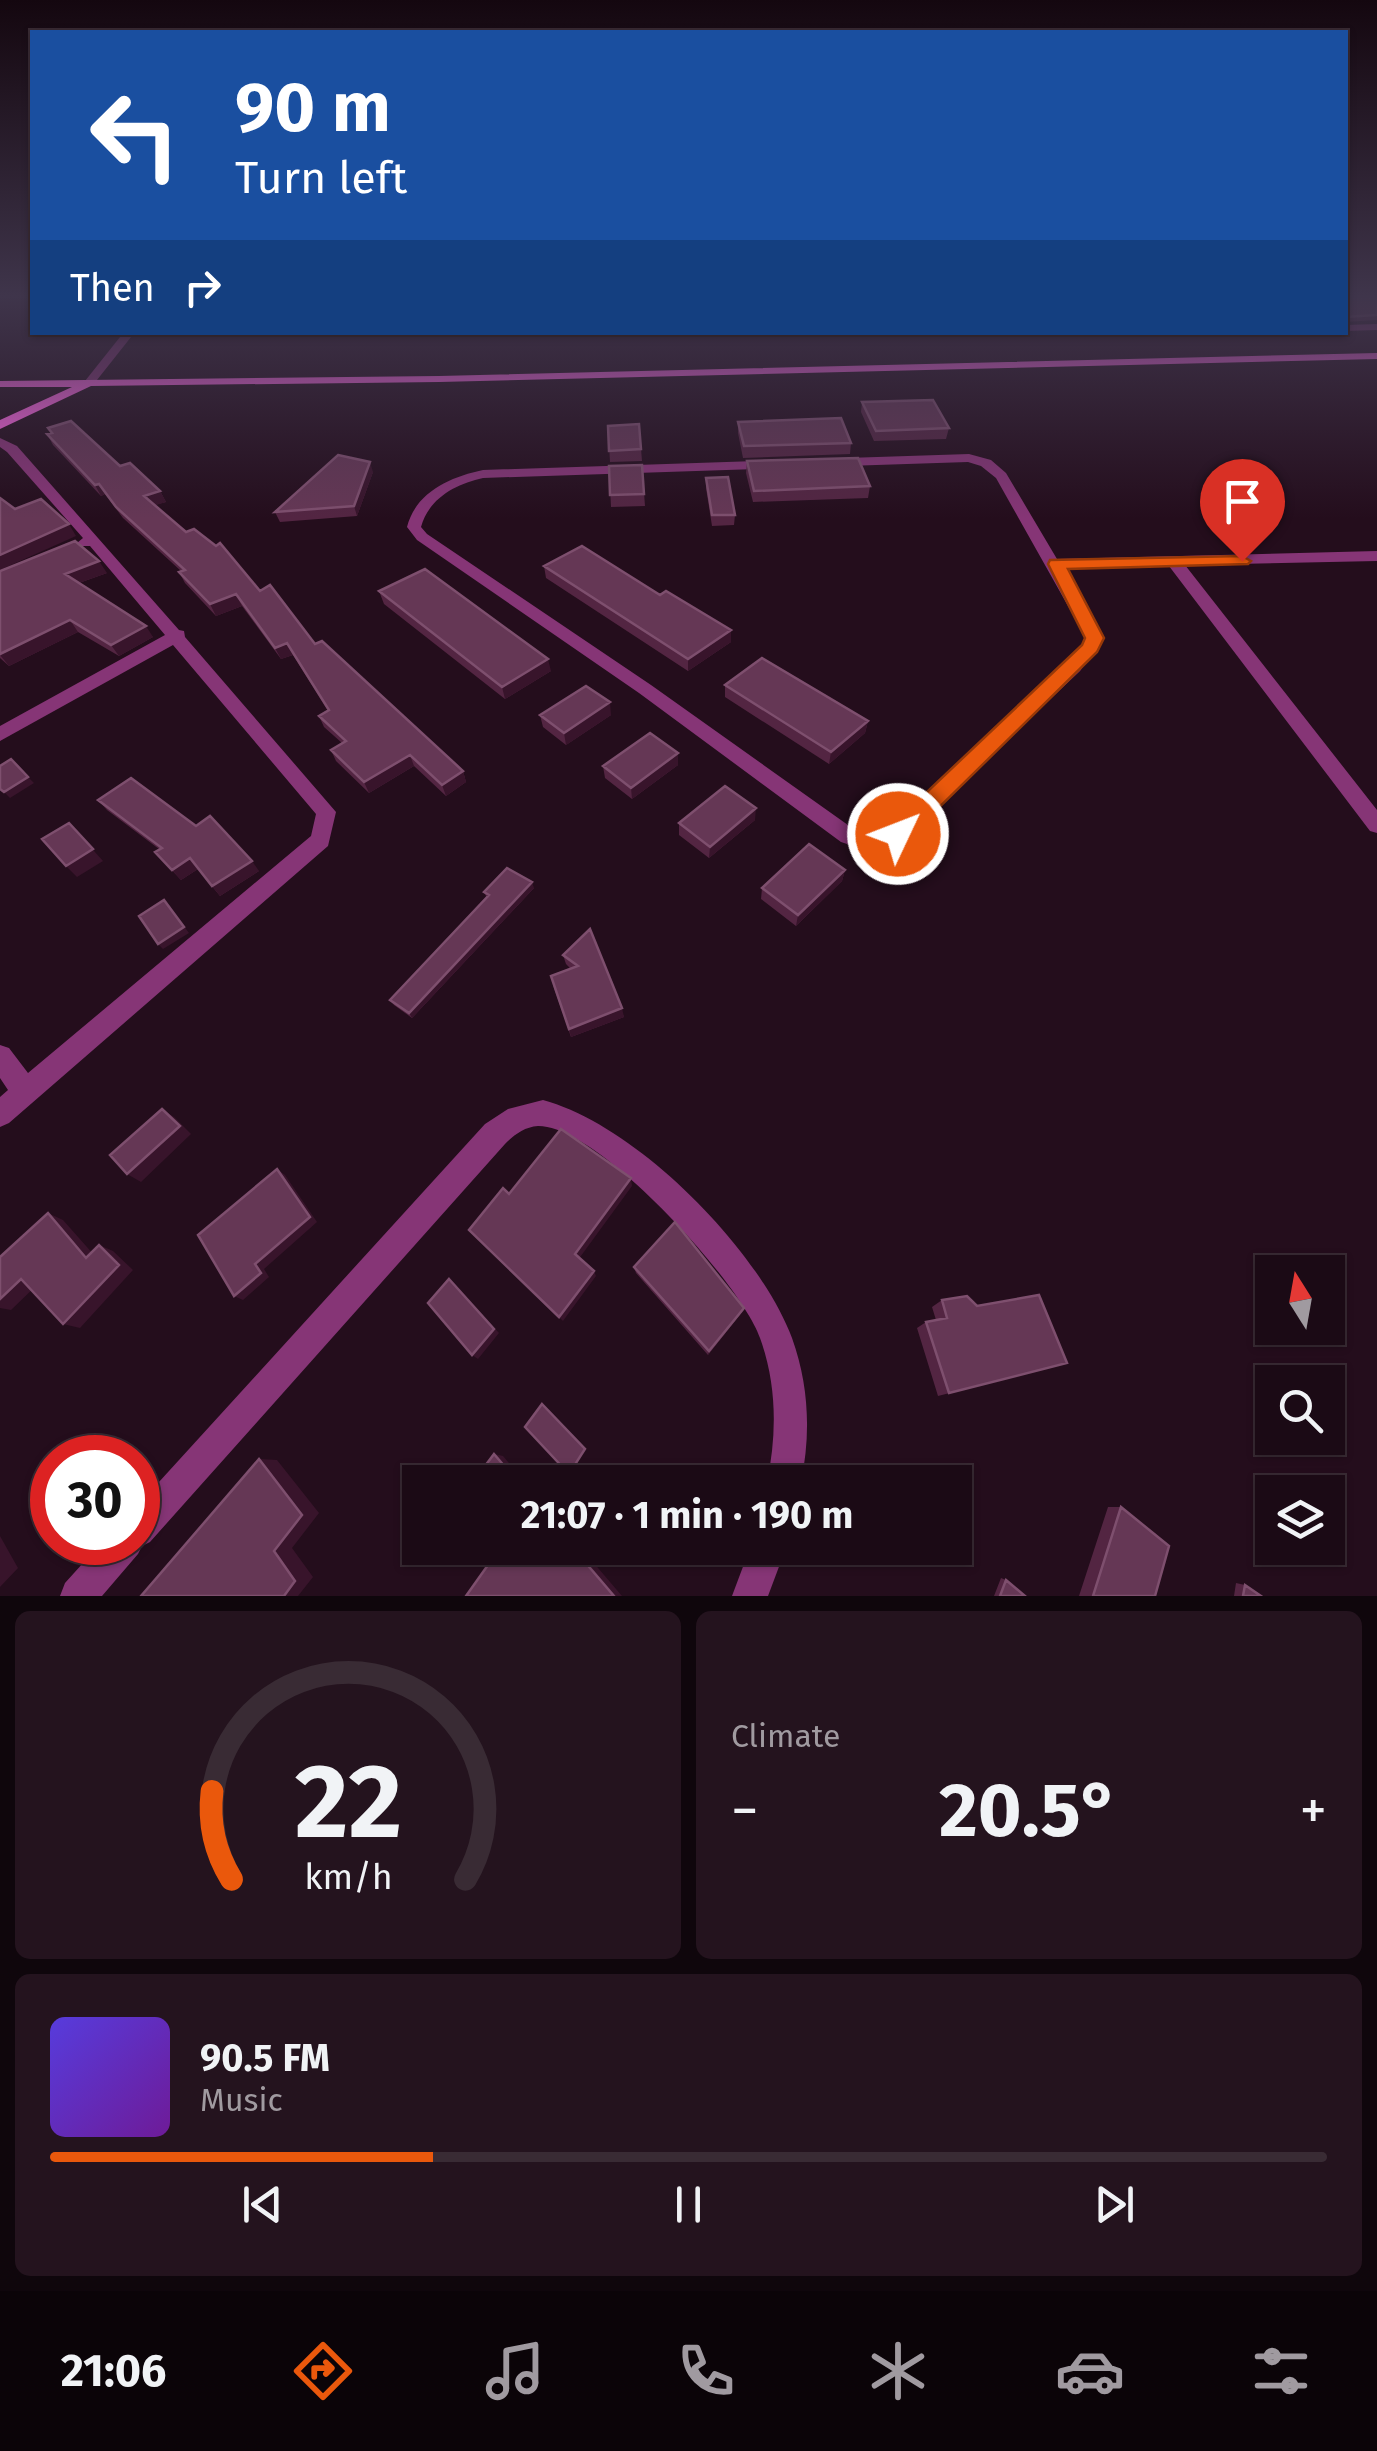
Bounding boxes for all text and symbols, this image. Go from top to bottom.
text: 90 m [235,66,391,150]
icon: left [70,70,200,200]
text: Turn left [235,151,407,205]
icon: right [175,260,230,315]
text: Then [70,265,155,311]
pin [1200,459,1285,562]
icon: arrive [1215,474,1270,529]
position arrow [846,782,950,886]
north arrow [1255,1255,1345,1345]
map controls [1255,1255,1345,1565]
button: search [1255,1365,1345,1455]
speed limit sign: 30 [30,1435,160,1565]
button: layers [1255,1475,1345,1565]
text: 21:07 · 1 min · 190 m [521,1492,853,1538]
text: Climate [731,1717,840,1755]
text: 22 [294,1740,402,1865]
text: 20.5° [939,1766,1119,1856]
text: − [731,1778,759,1844]
text: + [1300,1778,1327,1844]
text: km/h [304,1856,392,1898]
text: 90.5 FM [200,2035,330,2081]
text: Music [200,2081,283,2119]
icon: previous [235,2177,290,2232]
icon: pause [661,2177,716,2232]
icon: next [1087,2177,1142,2232]
icon: directions [288,2336,358,2406]
icon: music [480,2336,550,2406]
icon: phone [671,2336,741,2406]
icon: climate [863,2336,933,2406]
icon: car [1055,2336,1125,2406]
icon: filters [1246,2336,1316,2406]
text: 21:06 [61,2344,166,2398]

